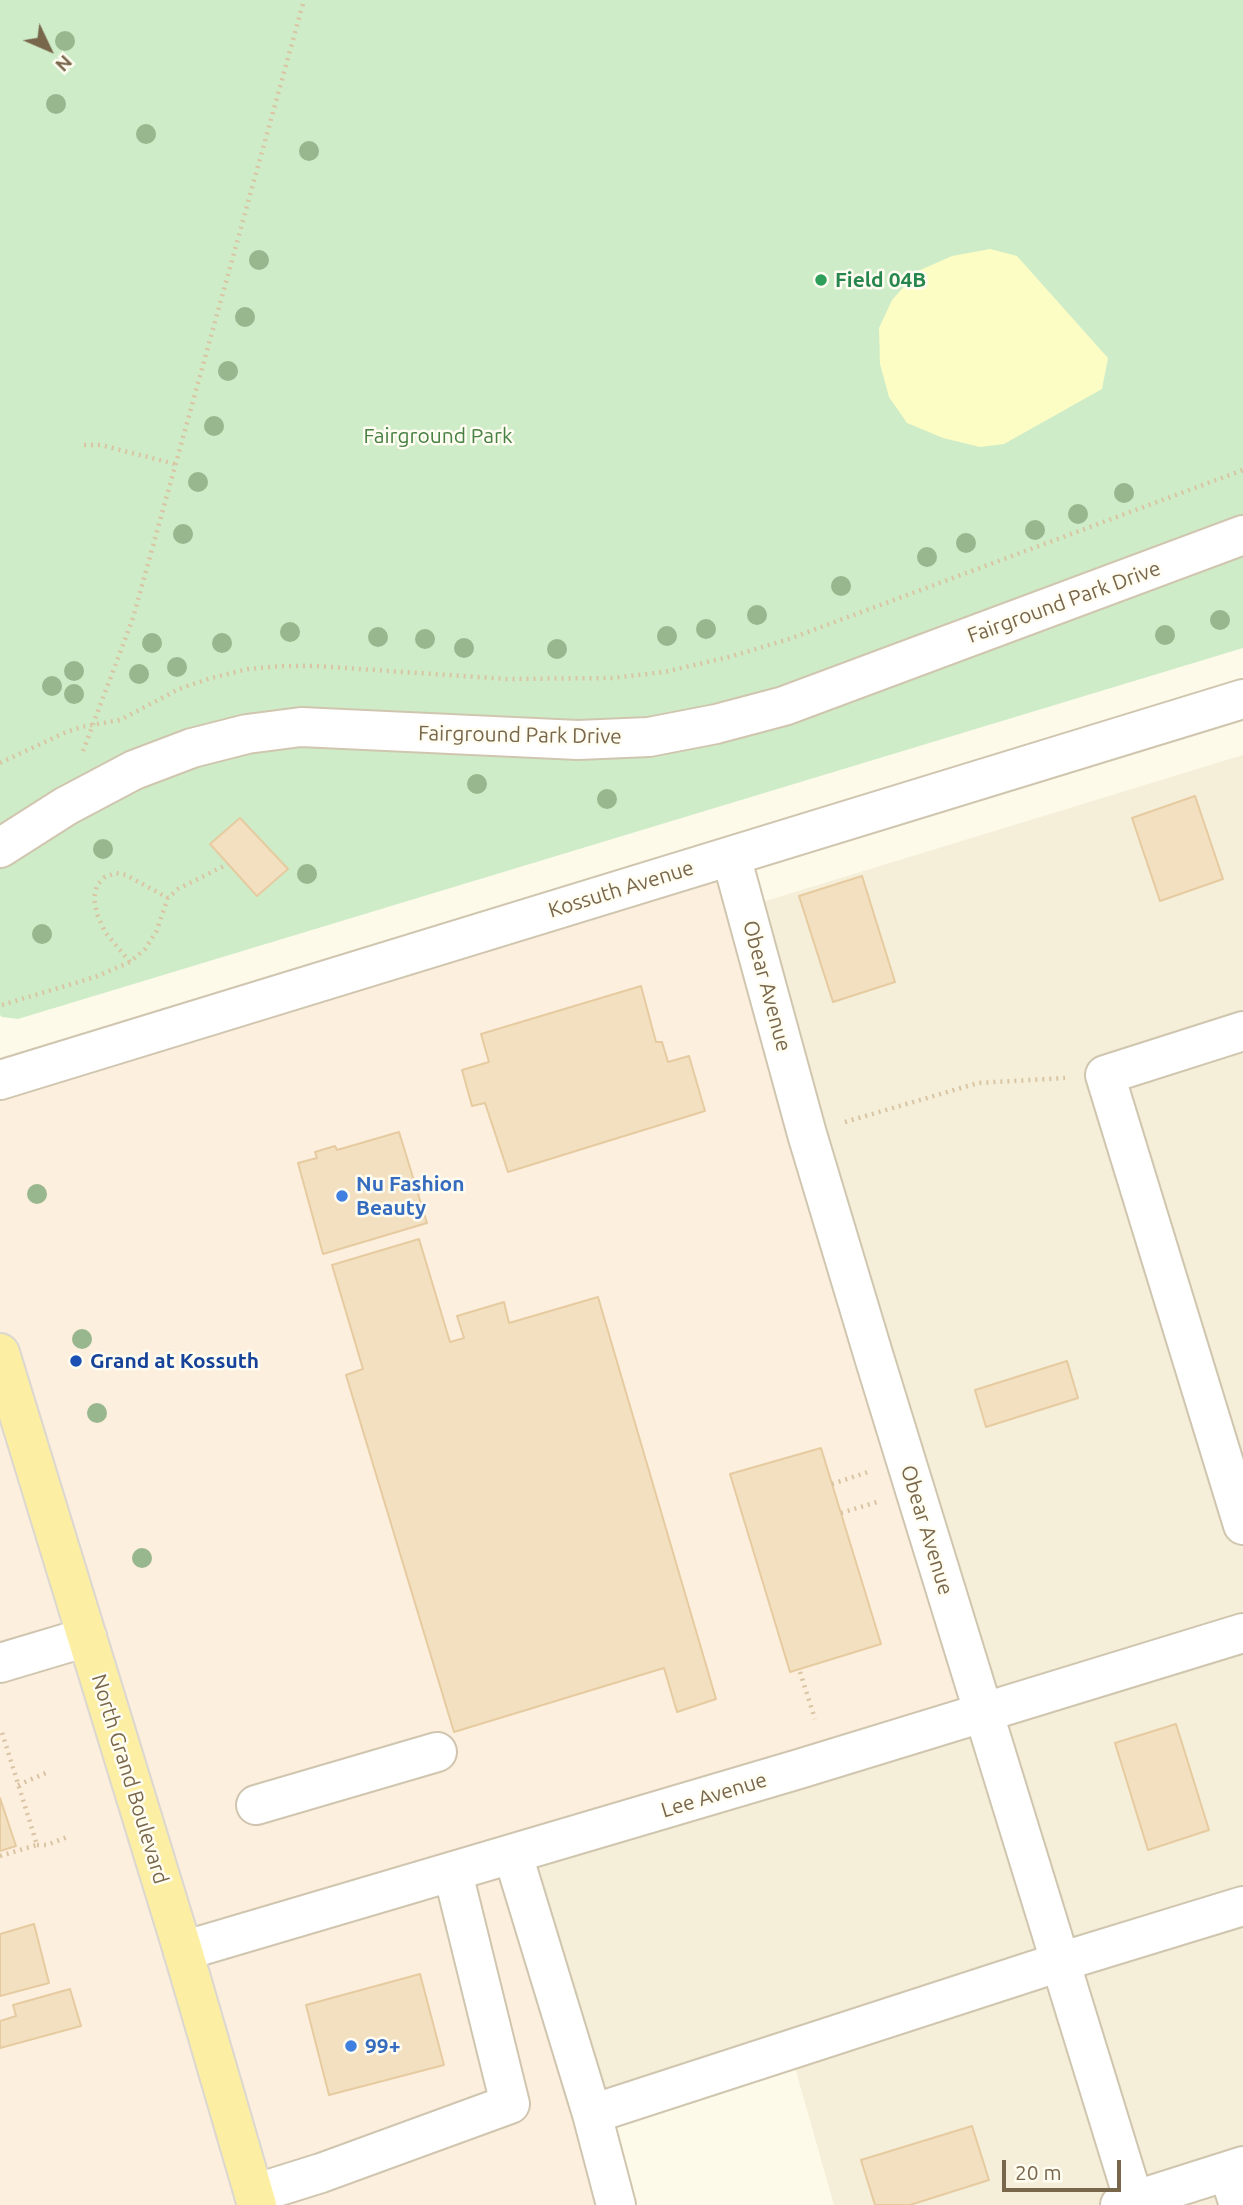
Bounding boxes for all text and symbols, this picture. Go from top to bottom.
north arrow [14,14,84,84]
text: N [51,51,77,76]
place label: Field 04B [835,267,926,293]
marker: Field 04B [813,272,829,288]
park label: Fairground Park [363,423,513,449]
street label: Fairground Park Drive [964,555,1164,649]
street label: Fairground Park Drive [418,721,622,749]
street label: Kossuth Avenue [545,855,697,923]
street label: Obear Avenue [737,918,797,1054]
place label: Nu Fashion Beauty [356,1171,465,1221]
marker: Nu Fashion Beauty [334,1188,350,1204]
place label: Grand at Kossuth [90,1348,259,1374]
marker: Grand at Kossuth [68,1353,84,1369]
street label: Obear Avenue [895,1462,959,1598]
street label: North Grand Boulevard [86,1671,174,1887]
street label: Lee Avenue [658,1767,770,1823]
place label: 99+ [365,2033,401,2059]
marker: 99+ [343,2038,359,2054]
scale bar [1005,2146,1124,2190]
text: 20 m [1015,2160,1062,2184]

